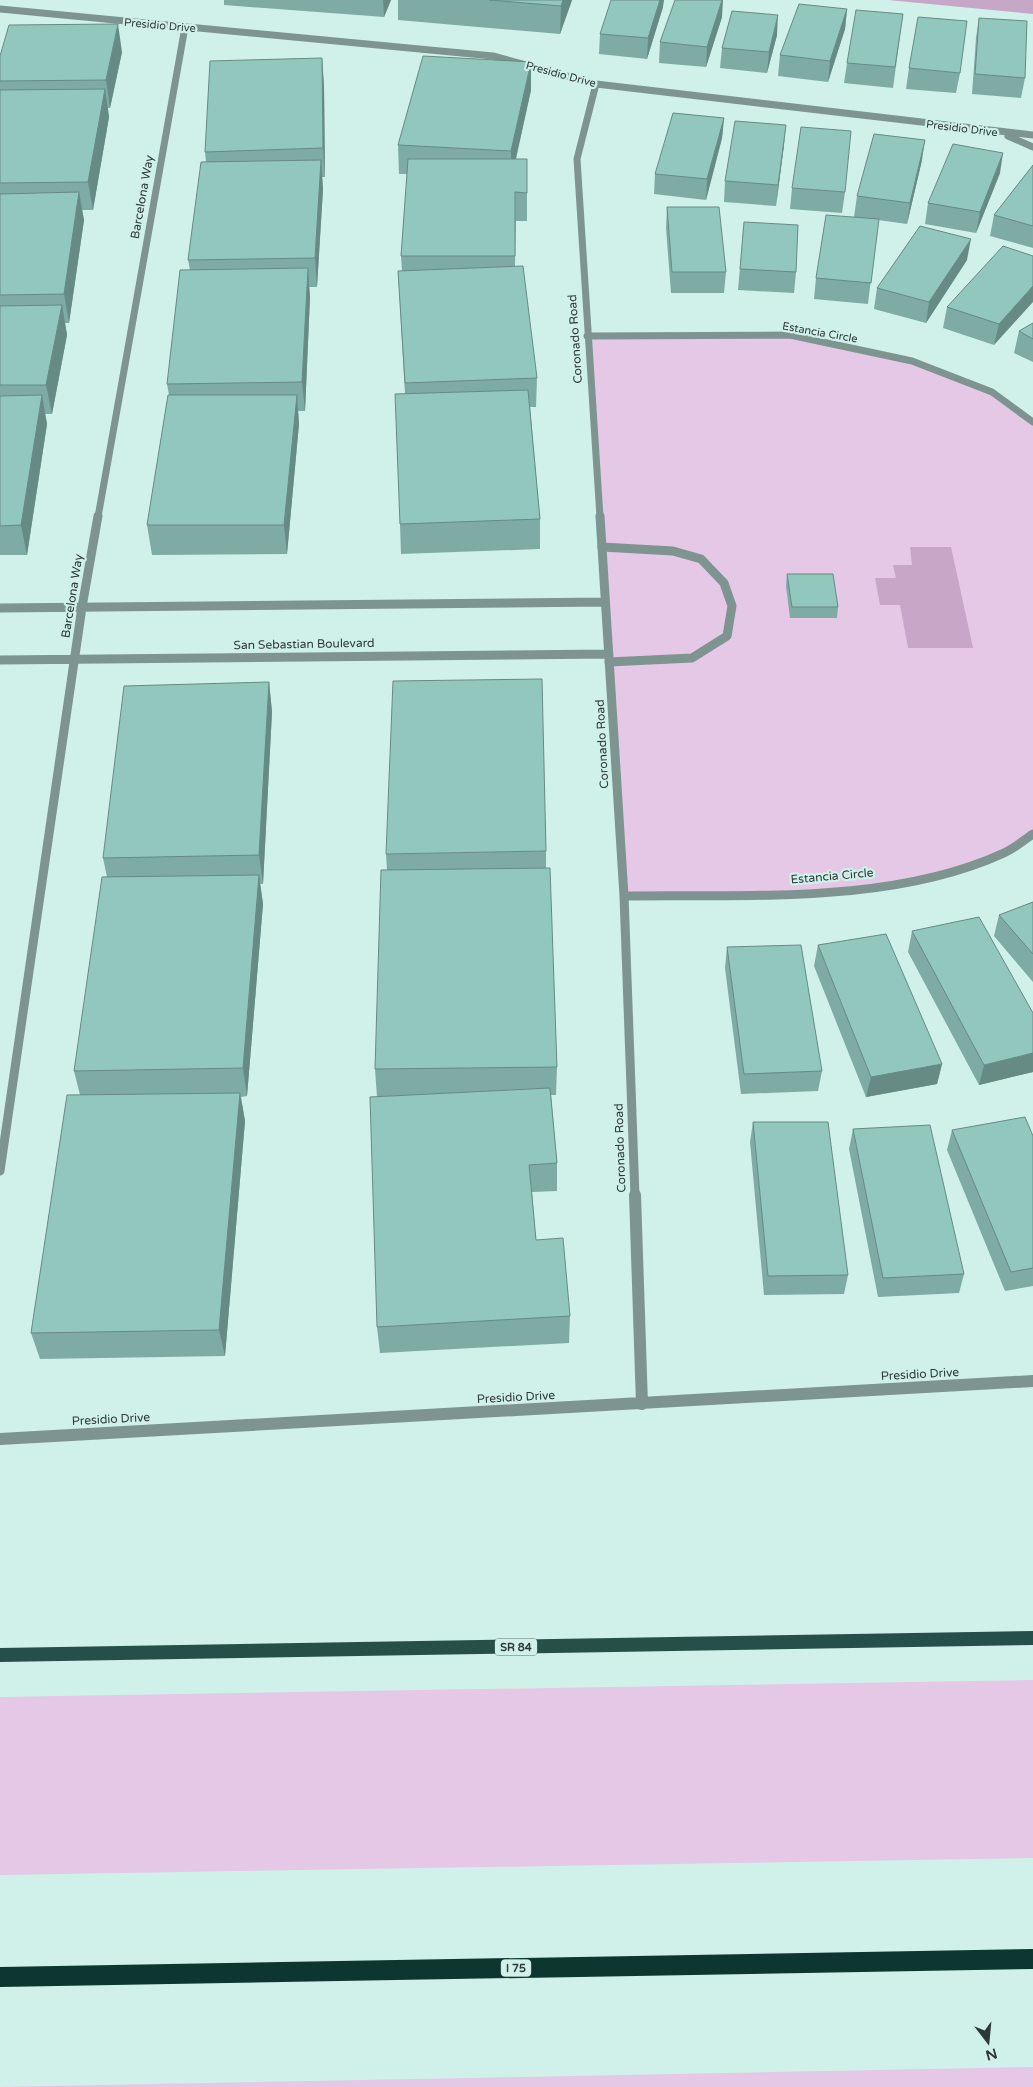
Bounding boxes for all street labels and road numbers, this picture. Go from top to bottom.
street label: Presidio Drive [124,16,196,35]
street label: Presidio Drive [524,59,597,90]
street label: Presidio Drive [925,118,998,139]
street label: Barcelona Way [128,153,156,240]
street label: Coronado Road [565,294,585,384]
street label: Estancia Circle [781,319,859,346]
street label: Barcelona Way [58,552,86,639]
street label: San Sebastian Boulevard [233,636,375,652]
street label: Coronado Road [593,699,611,789]
street label: Estancia Circle [790,865,874,887]
street label: Coronado Road [611,1103,629,1193]
street label: Presidio Drive [880,1365,960,1383]
street label: Presidio Drive [476,1388,556,1406]
street label: Presidio Drive [71,1410,151,1428]
road number: SR 84 [495,1638,537,1655]
road number: I 75 [501,1960,531,1976]

